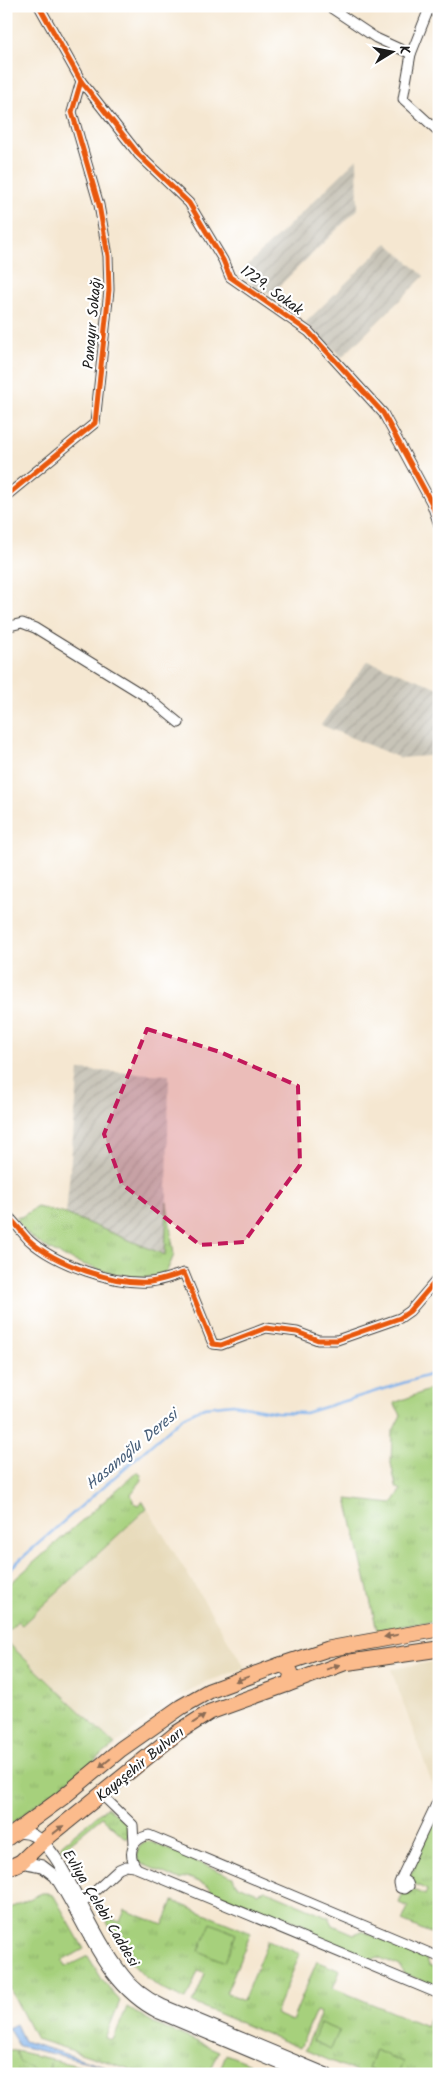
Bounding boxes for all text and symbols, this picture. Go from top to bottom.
north arrow [368,28,418,78]
text: K [392,44,415,57]
street label: 1729. Sokak [235,260,309,323]
street label: Panayır Sokağı [77,276,109,370]
water label: Hasanoğlu Deresi [80,1402,186,1497]
one-way arrow [382,1633,398,1641]
one-way arrow [326,1663,341,1670]
one-way arrow [234,1675,249,1683]
one-way arrow [193,1714,206,1724]
street label: Kayaşehir Bulvarı [91,1721,190,1808]
one-way arrow [98,1758,111,1769]
one-way arrow [51,1824,64,1835]
street label: Evliya Çelebi Caddesi [55,1845,146,1973]

